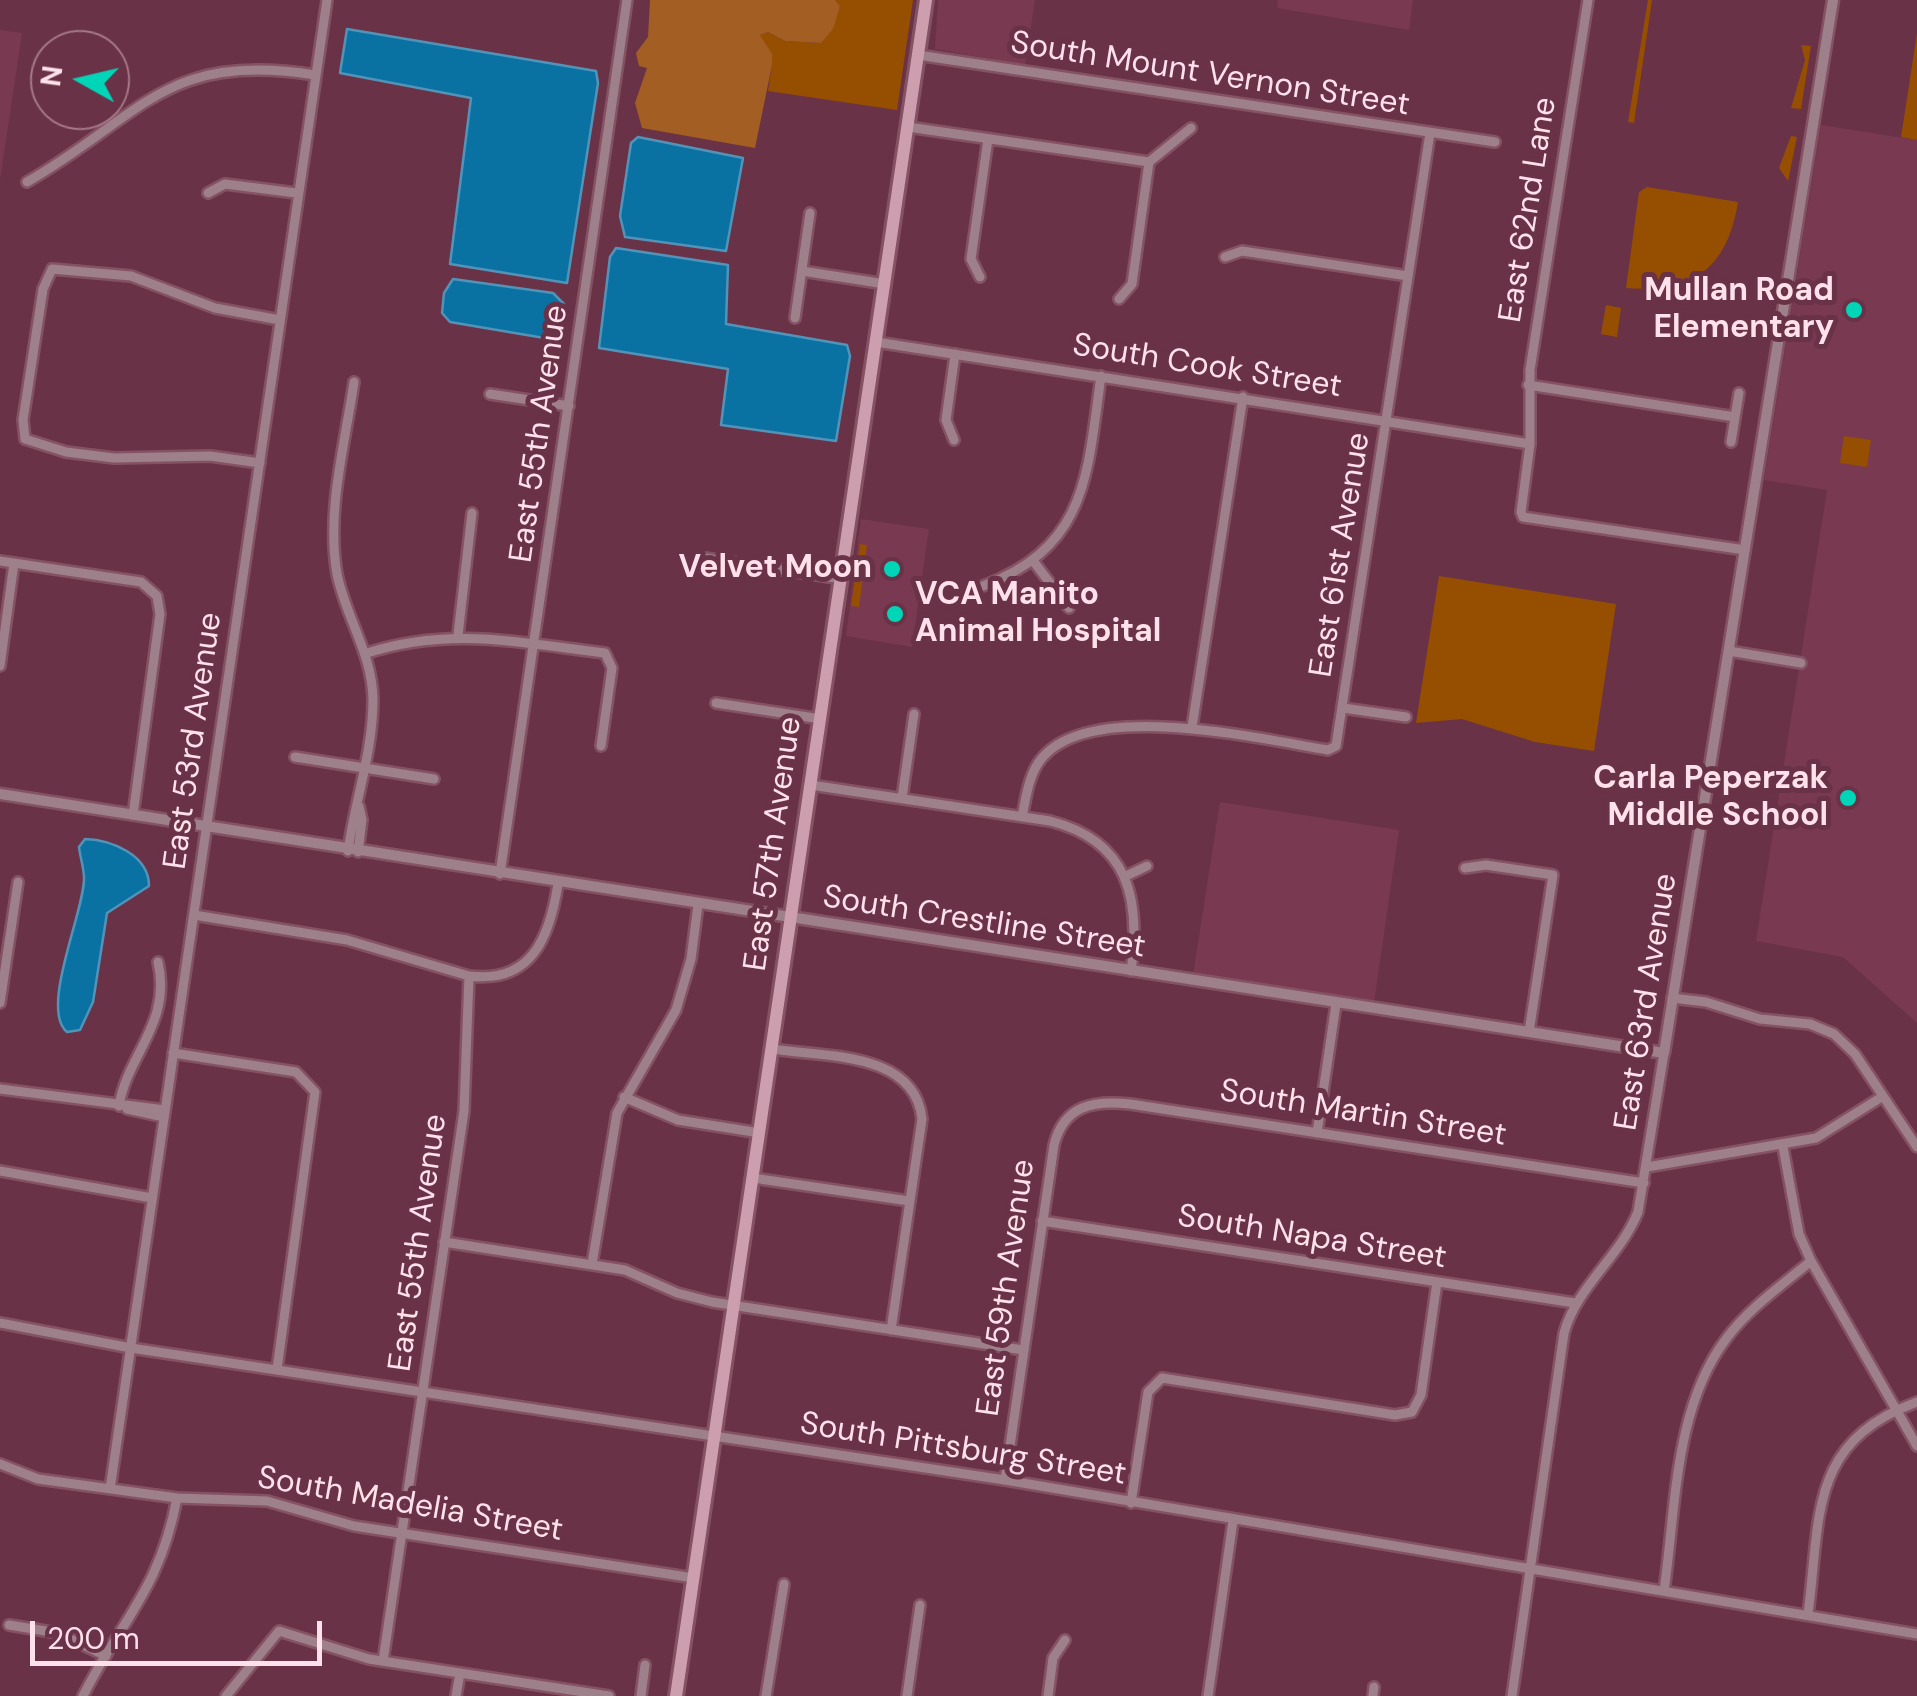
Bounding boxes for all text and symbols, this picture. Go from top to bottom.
street label: South Mount Vernon Street [1008,24,1412,126]
north arrow [30,30,130,130]
text: N [32,63,72,89]
street label: East 62nd Lane [1492,95,1566,325]
place label: Mullan Road Elementary [1644,273,1834,348]
marker: Mullan Road Elementary [1843,299,1865,321]
street label: East 55th Avenue [503,303,577,565]
street label: South Cook Street [1070,327,1344,407]
street label: East 61st Avenue [1303,430,1379,680]
place label: Velvet Moon [679,550,872,588]
marker: Velvet Moon [881,558,903,580]
place label: VCA Manito Animal Hospital [915,577,1161,652]
marker: VCA Manito Animal Hospital [884,603,906,625]
street label: East 53rd Avenue [157,610,231,872]
street label: East 57th Avenue [737,714,811,974]
place label: Carla Peperzak Middle School [1593,761,1828,836]
marker: Carla Peperzak Middle School [1837,787,1859,809]
street label: East 63rd Avenue [1608,871,1686,1133]
street label: South Crestline Street [820,879,1148,967]
street label: South Martin Street [1217,1072,1509,1156]
street label: East 55th Avenue [382,1112,456,1374]
street label: East 59th Avenue [970,1157,1044,1419]
street label: South Napa Street [1175,1198,1449,1278]
street label: South Pittsburg Street [797,1405,1129,1495]
street label: South Madelia Street [254,1459,566,1551]
scale bar [35,1601,328,1663]
text: 200 m [47,1619,140,1658]

